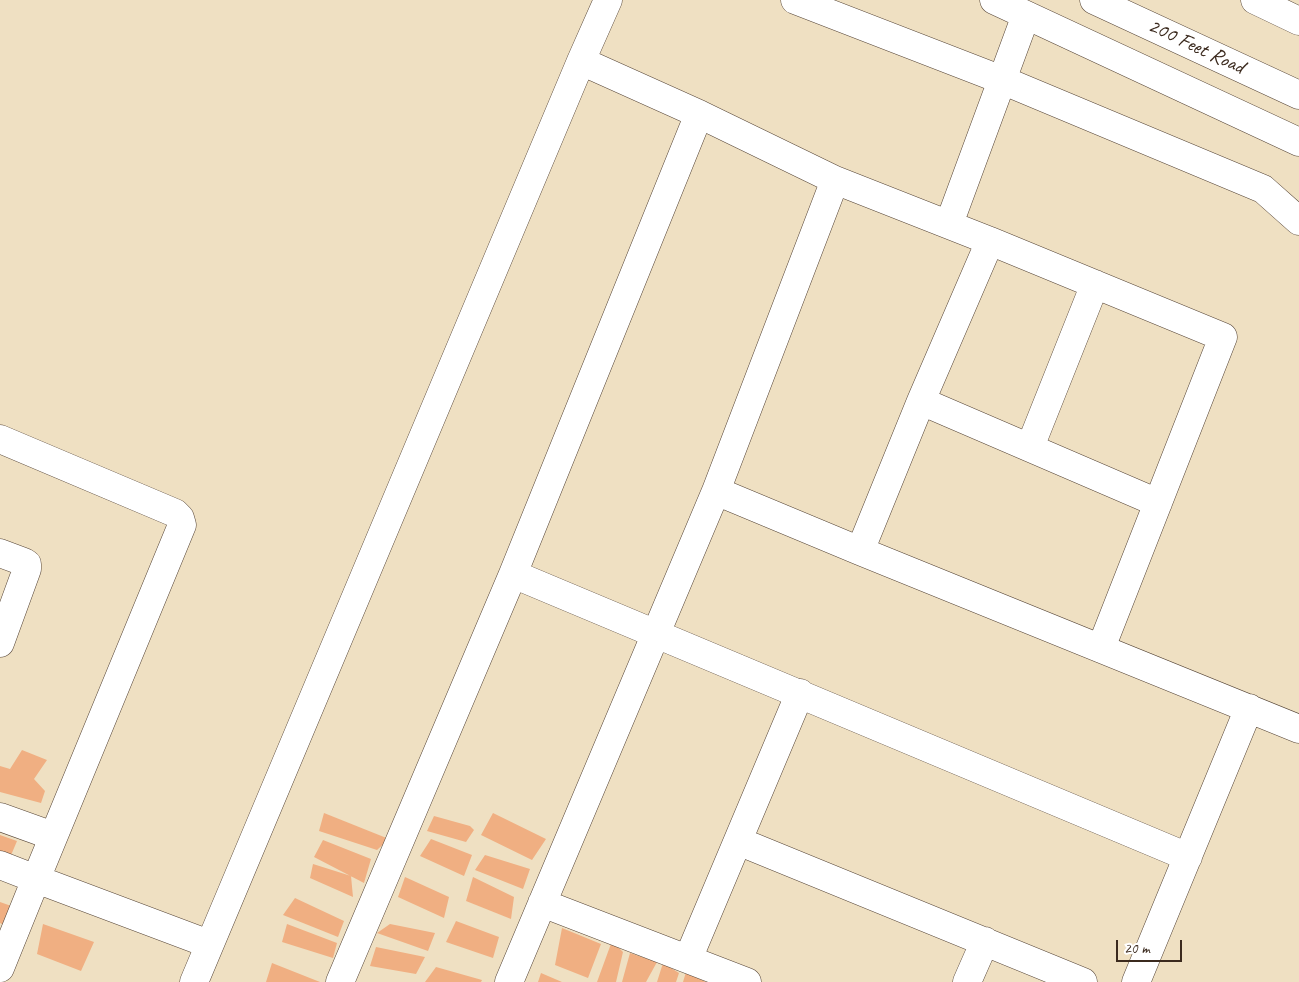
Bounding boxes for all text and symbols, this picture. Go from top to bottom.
street label: 200 Feet Road [1144,14,1248,80]
scale bar [1119,930,1185,962]
text: 20 m [1124,939,1150,958]

